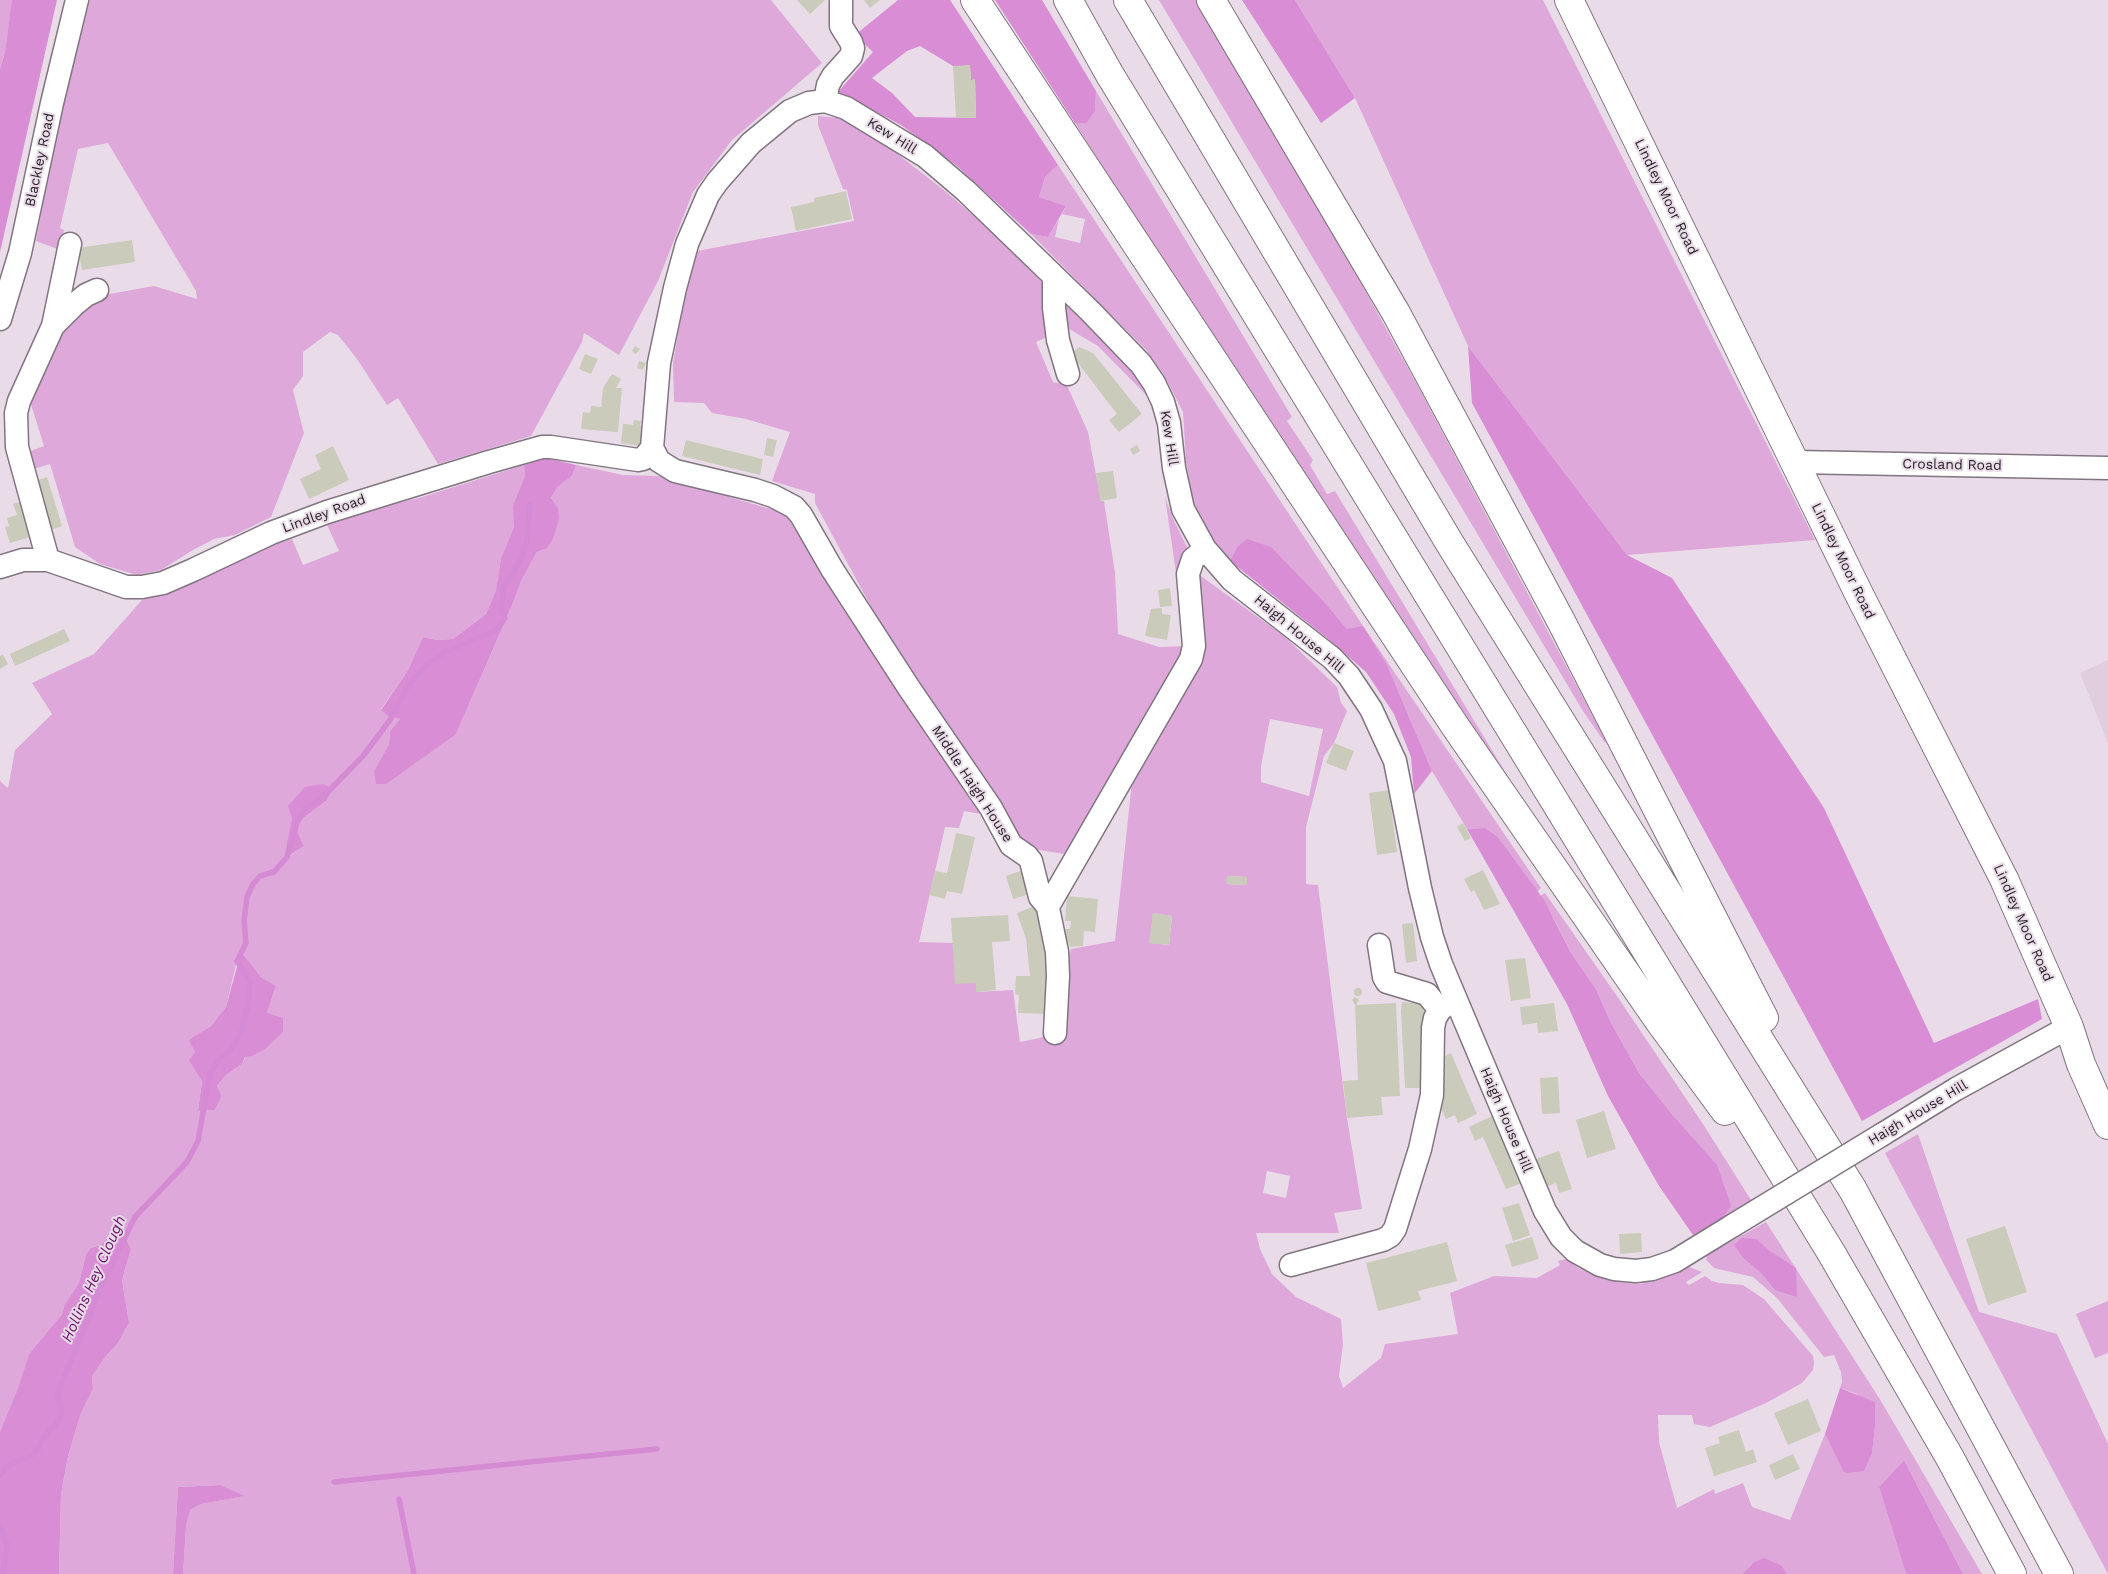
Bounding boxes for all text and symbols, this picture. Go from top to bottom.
street label: Blackley Road [22,112,58,208]
street label: Kew Hill [864,114,920,158]
street label: Lindley Moor Road [1631,136,1701,258]
street label: Kew Hill [1156,409,1182,467]
street label: Crosland Road [1902,456,2002,474]
street label: Lindley Road [280,491,368,537]
street label: Lindley Moor Road [1808,500,1878,622]
street label: Haigh House Hill [1250,591,1348,677]
street label: Middle Haigh House [928,722,1016,846]
street label: Lindley Moor Road [1990,862,2056,984]
street label: Haigh House Hill [1476,1065,1536,1175]
street label: Haigh House Hill [1865,1077,1971,1149]
water label: Hollins Hey Clough [58,1213,130,1345]

